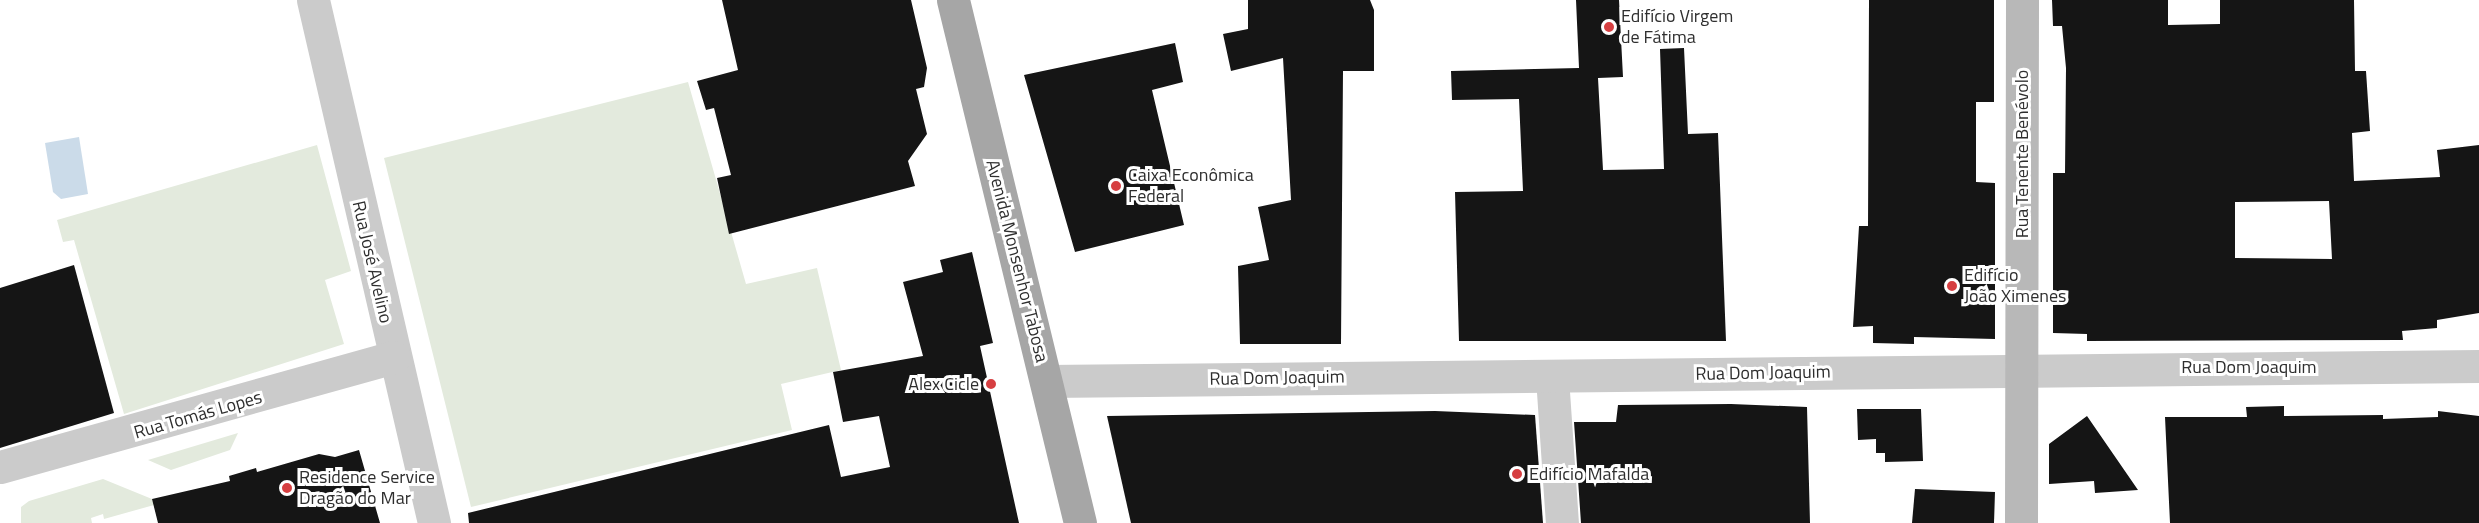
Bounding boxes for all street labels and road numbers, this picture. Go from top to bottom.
street label: Rua Tenente Benévolo [2011,70,2033,238]
street label: Avenida Monsenhor Tabosa [981,157,1053,365]
street label: Rua José Avelino [347,199,397,325]
street label: Rua Dom Joaquim [2181,356,2317,378]
street label: Rua Dom Joaquim [1695,361,1831,385]
street label: Rua Dom Joaquim [1209,366,1345,390]
street label: Rua Tomás Lopes [131,386,265,444]

